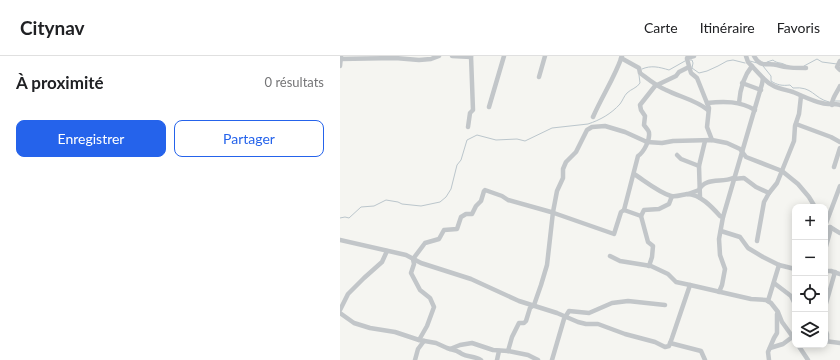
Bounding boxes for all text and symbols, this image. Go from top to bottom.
text: Citynav [20,16,85,39]
text: Carte [644,19,678,36]
text: Itinéraire [700,19,755,36]
text: Favoris [777,19,820,36]
text: À proximité [16,72,104,93]
text: 0 résultats [265,74,324,90]
button: Enregistrer [16,120,166,157]
button: Partager [174,120,324,157]
map controls [792,204,828,348]
button: + [792,204,828,240]
button: − [792,240,828,276]
button: locate [792,276,828,312]
button: layers [792,312,828,348]

